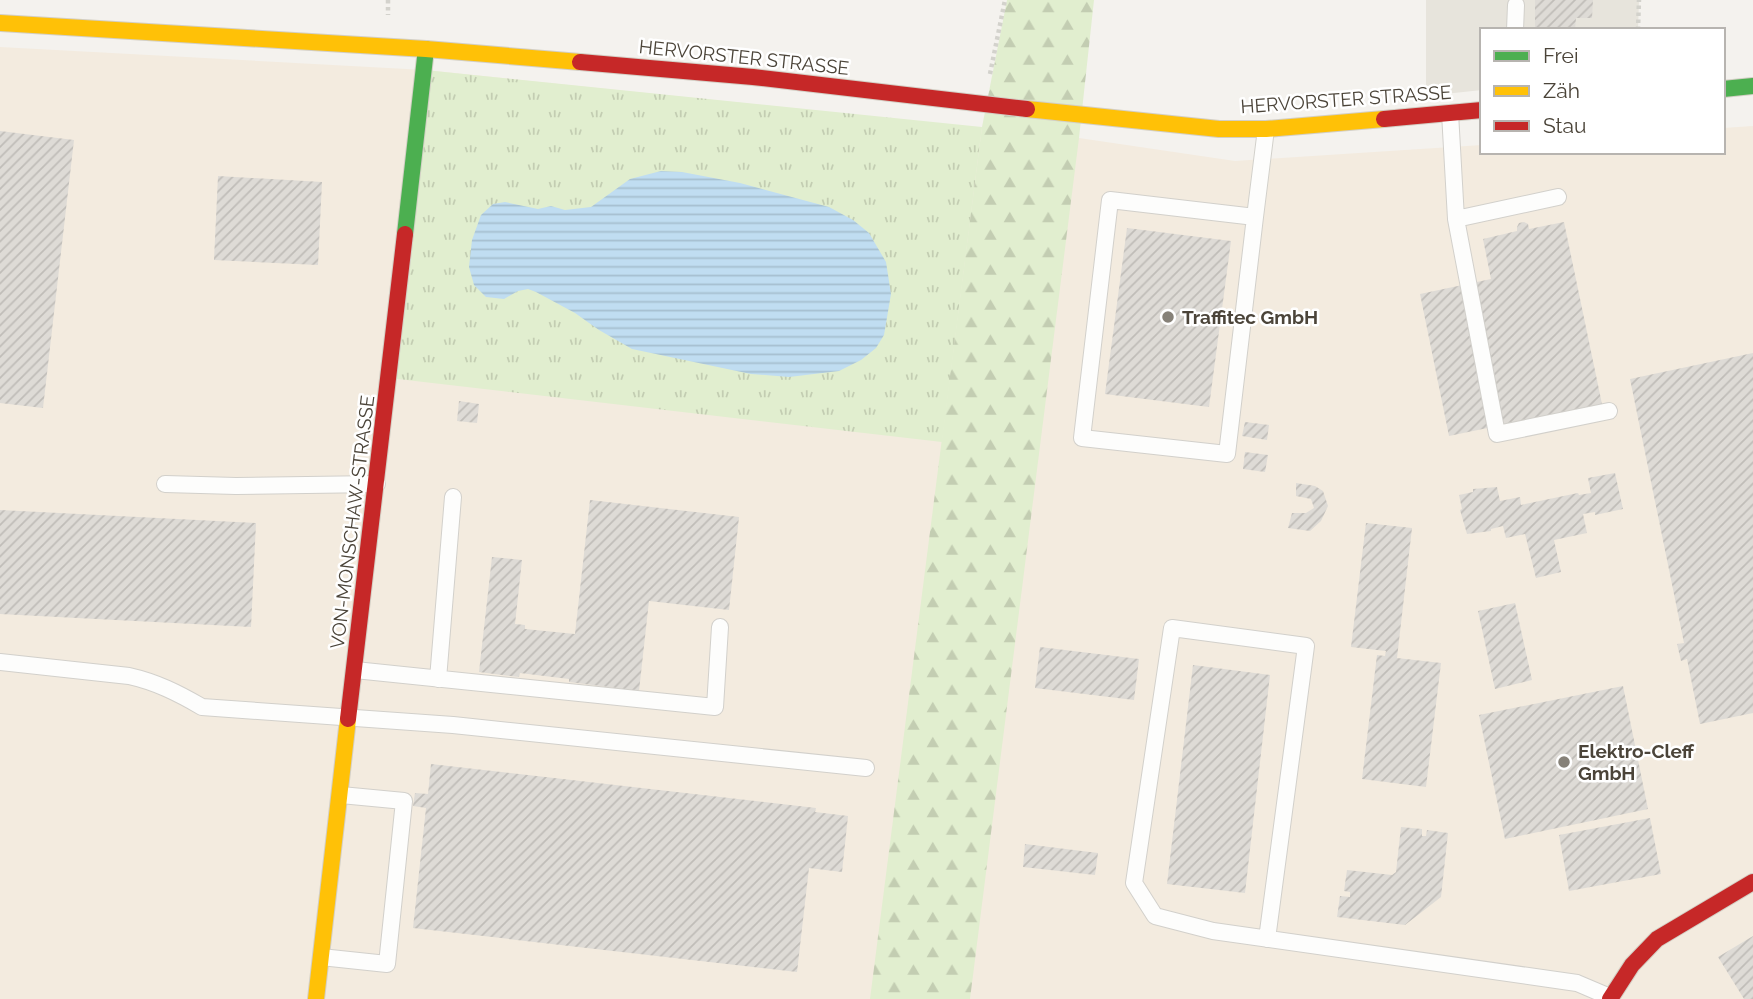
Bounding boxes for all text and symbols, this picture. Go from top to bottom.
legend [1480,28,1725,154]
street label: HERVORSTER STRASSE [638,35,850,79]
text: Frei [1543,43,1579,68]
text: Zäh [1543,78,1580,103]
street label: HERVORSTER STRASSE [1240,81,1452,117]
text: Stau [1543,113,1587,138]
place label: Traffitec GmbH [1182,306,1318,328]
marker: Traffitec GmbH [1160,309,1176,325]
street label: VON-MONSCHAW-STRASSE [326,394,378,650]
place label: Elektro-Cleff GmbH [1578,740,1695,784]
marker: Elektro-Cleff GmbH [1556,754,1572,770]

